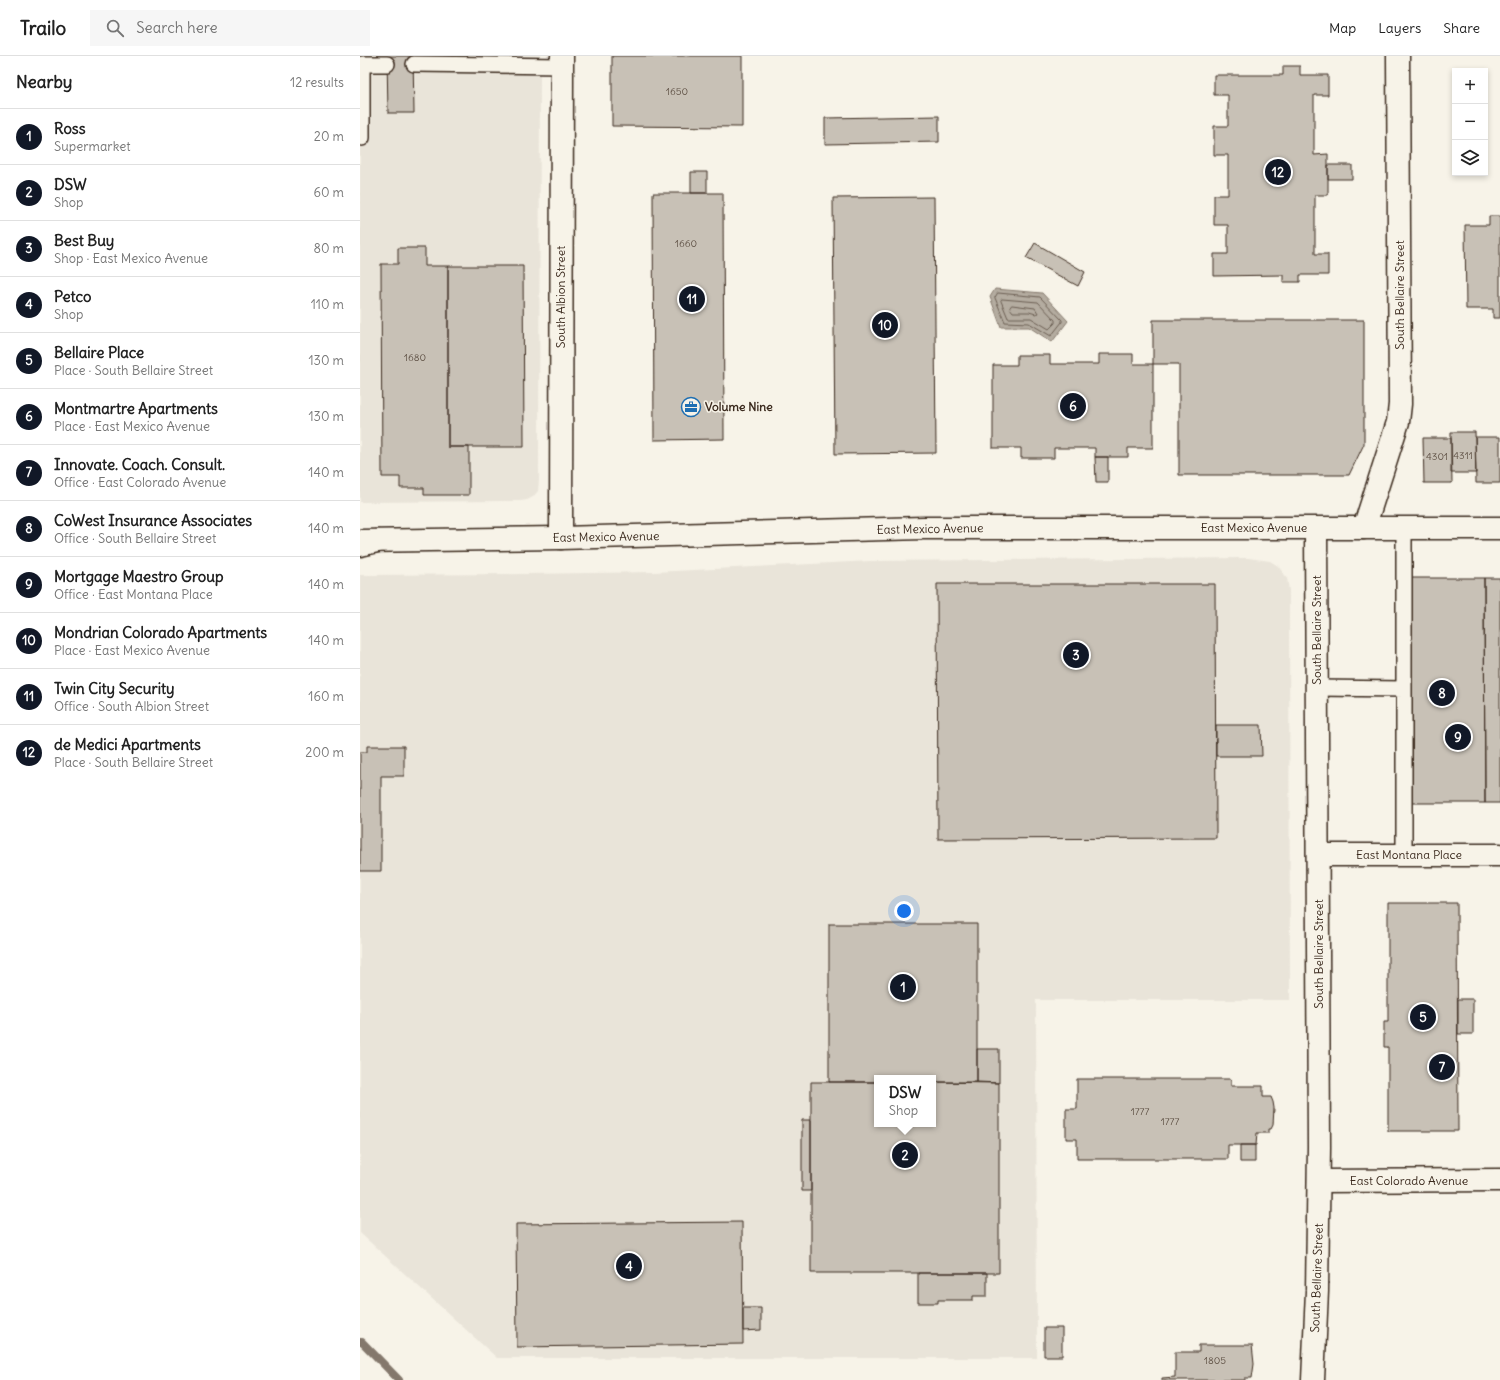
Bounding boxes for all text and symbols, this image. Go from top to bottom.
search box [90,10,370,46]
text: Trailo [20,16,66,40]
icon: search [104,17,126,39]
text: Search here [136,18,218,37]
text: Map [1329,19,1356,37]
text: Layers [1378,19,1421,37]
text: Share [1443,19,1480,37]
map controls [1452,68,1488,176]
button: + [1452,68,1488,104]
text: Nearby [16,71,72,93]
text: 12 results [290,74,344,91]
house number: 1650 [666,85,688,98]
button: − [1452,104,1488,140]
text: Ross [54,119,86,138]
text: 1 [26,128,32,145]
text: 20 m [314,128,344,145]
text: Supermarket [54,138,131,155]
button: layers [1452,140,1488,176]
pin: 12 [1265,157,1291,187]
text: DSW [54,175,87,194]
text: 2 [25,184,33,201]
text: 60 m [313,184,344,201]
text: Shop [54,194,83,211]
text: Best Buy [54,231,114,250]
house number: 1660 [675,237,697,250]
text: 3 [25,240,33,257]
text: 80 m [313,240,344,257]
street label: South Bellaire Street [1392,240,1407,350]
street label: South Albion Street [553,246,568,348]
text: Shop · East Mexico Avenue [54,250,208,267]
pin: 11 [679,284,705,314]
text: Petco [54,287,92,306]
text: 4 [25,296,33,313]
text: 110 m [311,296,344,313]
text: Shop [54,306,83,323]
pin: 10 [872,310,898,340]
text: Bellaire Place [54,343,144,362]
house number: 1680 [404,351,426,364]
text: 5 [25,352,33,369]
text: 130 m [308,352,344,369]
text: Place · South Bellaire Street [54,362,213,379]
pin: 6 [1060,391,1086,421]
office icon: Volume Nine [680,396,702,418]
text: Montmartre Apartments [54,399,218,418]
place label: Volume Nine [705,399,773,414]
text: 6 [25,408,33,425]
text: 130 m [308,408,344,425]
text: Place · East Mexico Avenue [54,418,210,435]
house number: 4311 [1453,449,1473,462]
house number: 4301 [1426,450,1448,463]
text: Innovate. Coach. Consult. [54,455,225,474]
text: 7 [26,464,32,481]
text: 140 m [308,464,344,481]
text: Office · East Colorado Avenue [54,474,226,491]
text: CoWest Insurance Associates [54,511,252,530]
text: 8 [25,520,33,537]
text: 140 m [308,520,344,537]
street label: East Mexico Avenue [877,520,983,537]
street label: East Mexico Avenue [1201,520,1307,535]
street label: East Mexico Avenue [553,528,659,545]
text: Office · South Bellaire Street [54,530,216,547]
text: Mortgage Maestro Group [54,567,224,586]
street label: South Bellaire Street [1309,575,1324,685]
text: 9 [25,576,33,593]
text: 140 m [308,576,344,593]
text: Office · East Montana Place [54,586,213,603]
text: Mondrian Colorado Apartments [54,623,267,642]
text: 10 [22,632,36,649]
text: 140 m [308,632,344,649]
pin: 3 [1063,640,1089,670]
text: Place · East Mexico Avenue [54,642,210,659]
pin: 8 [1429,678,1455,708]
text: Twin City Security [54,679,175,698]
text: 11 [24,688,34,705]
text: 160 m [308,688,344,705]
text: Office · South Albion Street [54,698,209,715]
pin: 9 [1445,722,1471,752]
text: de Medici Apartments [54,735,201,754]
text: 12 [23,744,35,761]
text: 200 m [305,744,344,761]
text: Place · South Bellaire Street [54,754,213,771]
street label: East Montana Place [1356,847,1462,862]
street label: South Bellaire Street [1311,899,1326,1009]
your location [894,901,914,921]
pin: 1 [890,972,916,1002]
pin: 5 [1410,1002,1436,1032]
pin: 7 [1429,1052,1455,1082]
popup [874,1075,936,1127]
text: DSW [889,1083,921,1102]
text: Shop [889,1102,918,1119]
house number: 1777 [1131,1105,1149,1118]
house number: 1777 [1161,1115,1179,1128]
pin: 2 [892,1140,918,1170]
street label: East Colorado Avenue [1350,1173,1468,1188]
street label: South Bellaire Street [1307,1223,1326,1333]
pin: 4 [616,1251,642,1281]
house number: 1805 [1204,1354,1226,1367]

